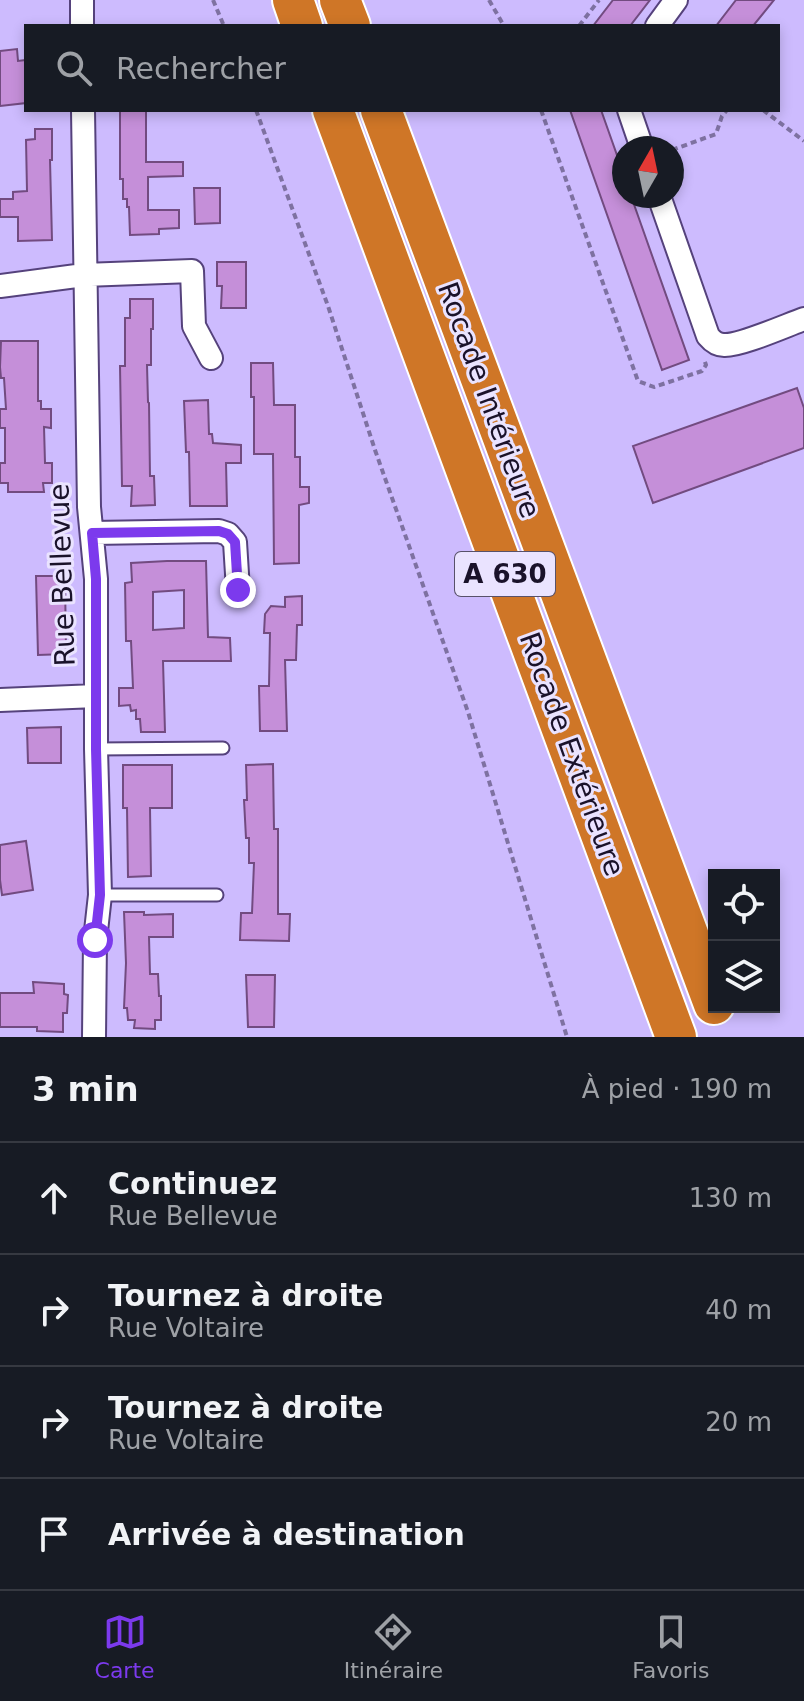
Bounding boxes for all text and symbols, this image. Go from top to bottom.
search box [24,24,780,112]
icon: search [52,46,96,90]
text: Rechercher [116,51,286,86]
north arrow [612,136,684,208]
street label: Rocade Intérieure [431,278,547,522]
street label: Rue Bellevue [42,483,82,667]
road number: A 630 [455,552,555,596]
route end [220,572,256,608]
street label: Rocade Extérieure [513,628,631,880]
map controls [708,869,780,1013]
button: locate [708,869,780,941]
route start [77,922,113,958]
button: layers [708,941,780,1013]
text: 3 min [32,1069,139,1109]
text: À pied · 190 m [582,1074,772,1104]
text: Continuez [108,1166,277,1201]
icon: ahead [32,1176,76,1220]
text: 130 m [689,1183,772,1213]
text: Rue Bellevue [108,1201,278,1231]
text: Tournez à droite [108,1278,383,1313]
icon: right [32,1288,76,1332]
text: 40 m [705,1295,772,1325]
text: Rue Voltaire [108,1313,264,1343]
text: Tournez à droite [108,1390,383,1425]
icon: right [32,1400,76,1444]
text: 20 m [705,1407,772,1437]
text: Rue Voltaire [108,1425,264,1455]
icon: arrive [32,1512,76,1556]
text: Arrivée à destination [108,1517,465,1552]
tab: Carte [95,1610,155,1683]
tab: Itinéraire [344,1610,443,1683]
tab: Favoris [632,1610,709,1683]

